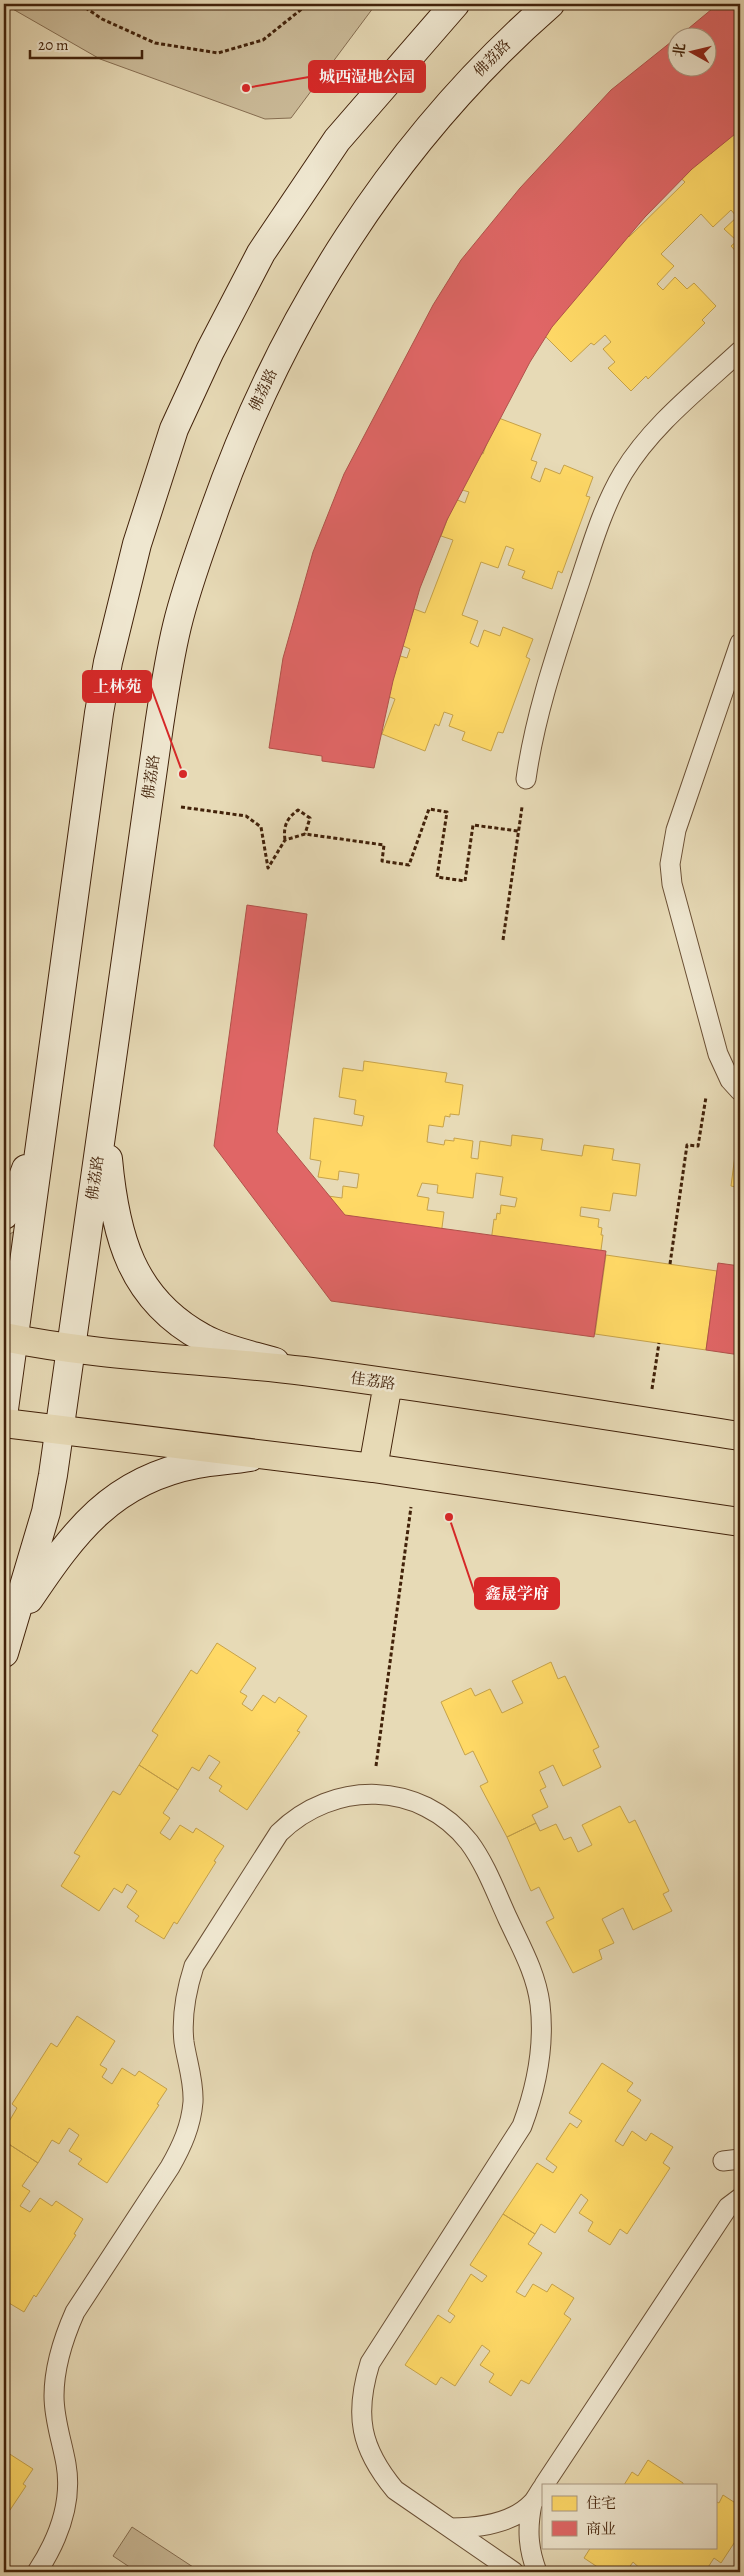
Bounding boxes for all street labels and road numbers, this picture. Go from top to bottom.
street label: 佛荔路 [469,35,515,81]
street label: 佛荔路 [244,365,282,415]
street label: 佛荔路 [138,753,164,801]
street label: 佛荔路 [82,1154,108,1202]
street label: 佳荔路 [349,1368,397,1394]

